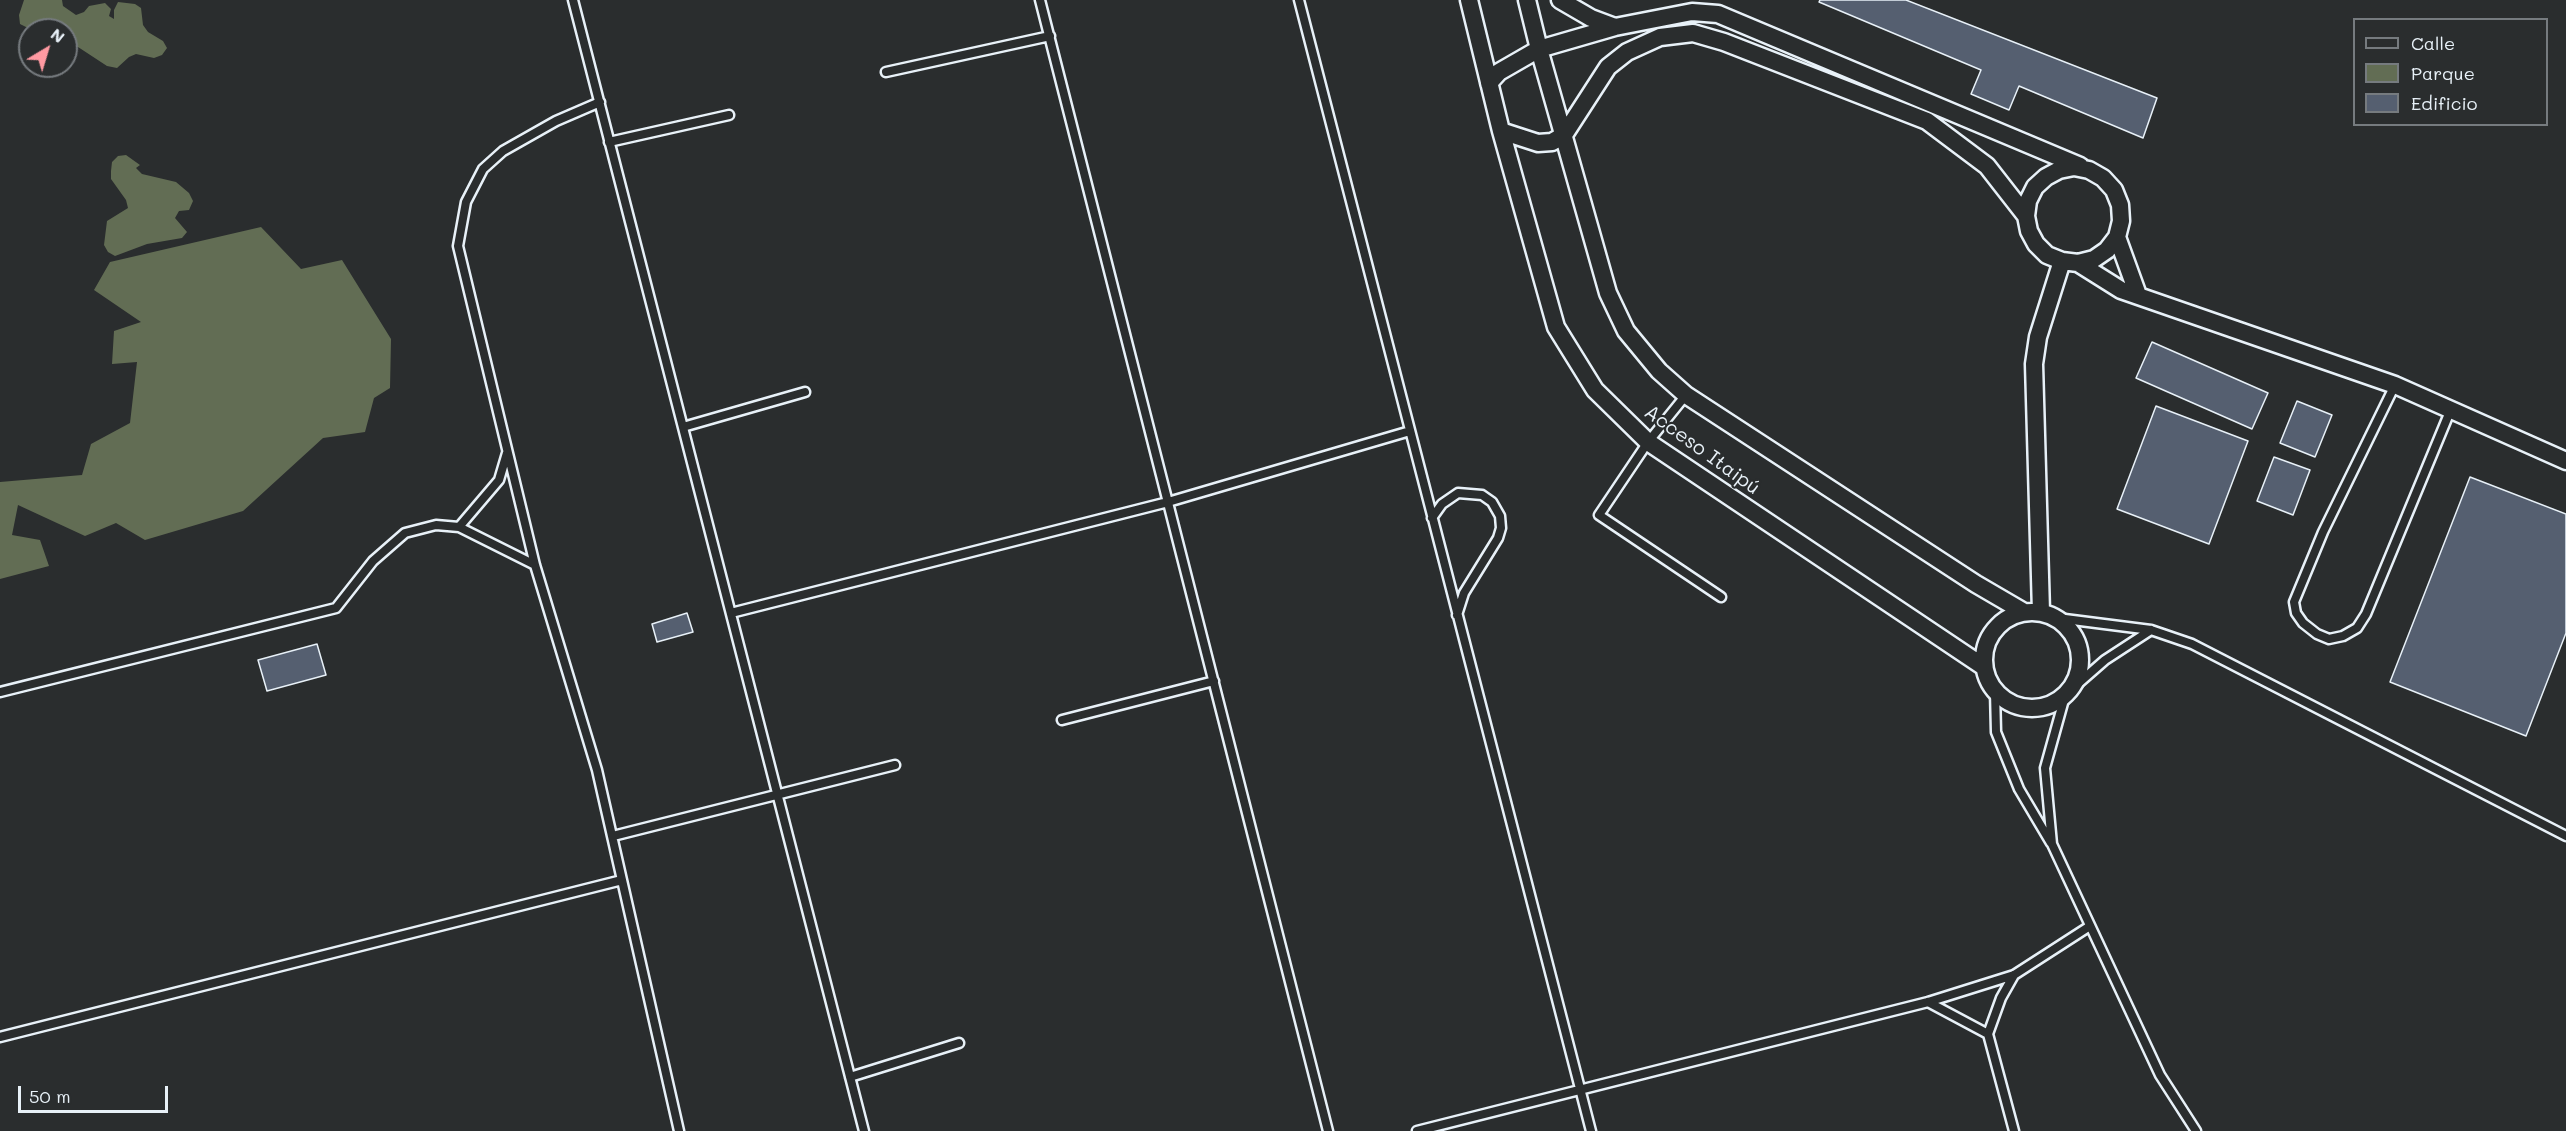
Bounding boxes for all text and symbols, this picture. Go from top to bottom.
north arrow [18,18,78,78]
legend [2353,18,2548,126]
text: N [47,23,69,47]
text: Calle [2411,31,2455,55]
text: Parque [2411,61,2475,85]
text: Edificio [2411,91,2478,115]
street label: Acceso Itaipú [1639,400,1765,500]
scale bar [21,1074,171,1112]
text: 50 m [29,1084,71,1108]

